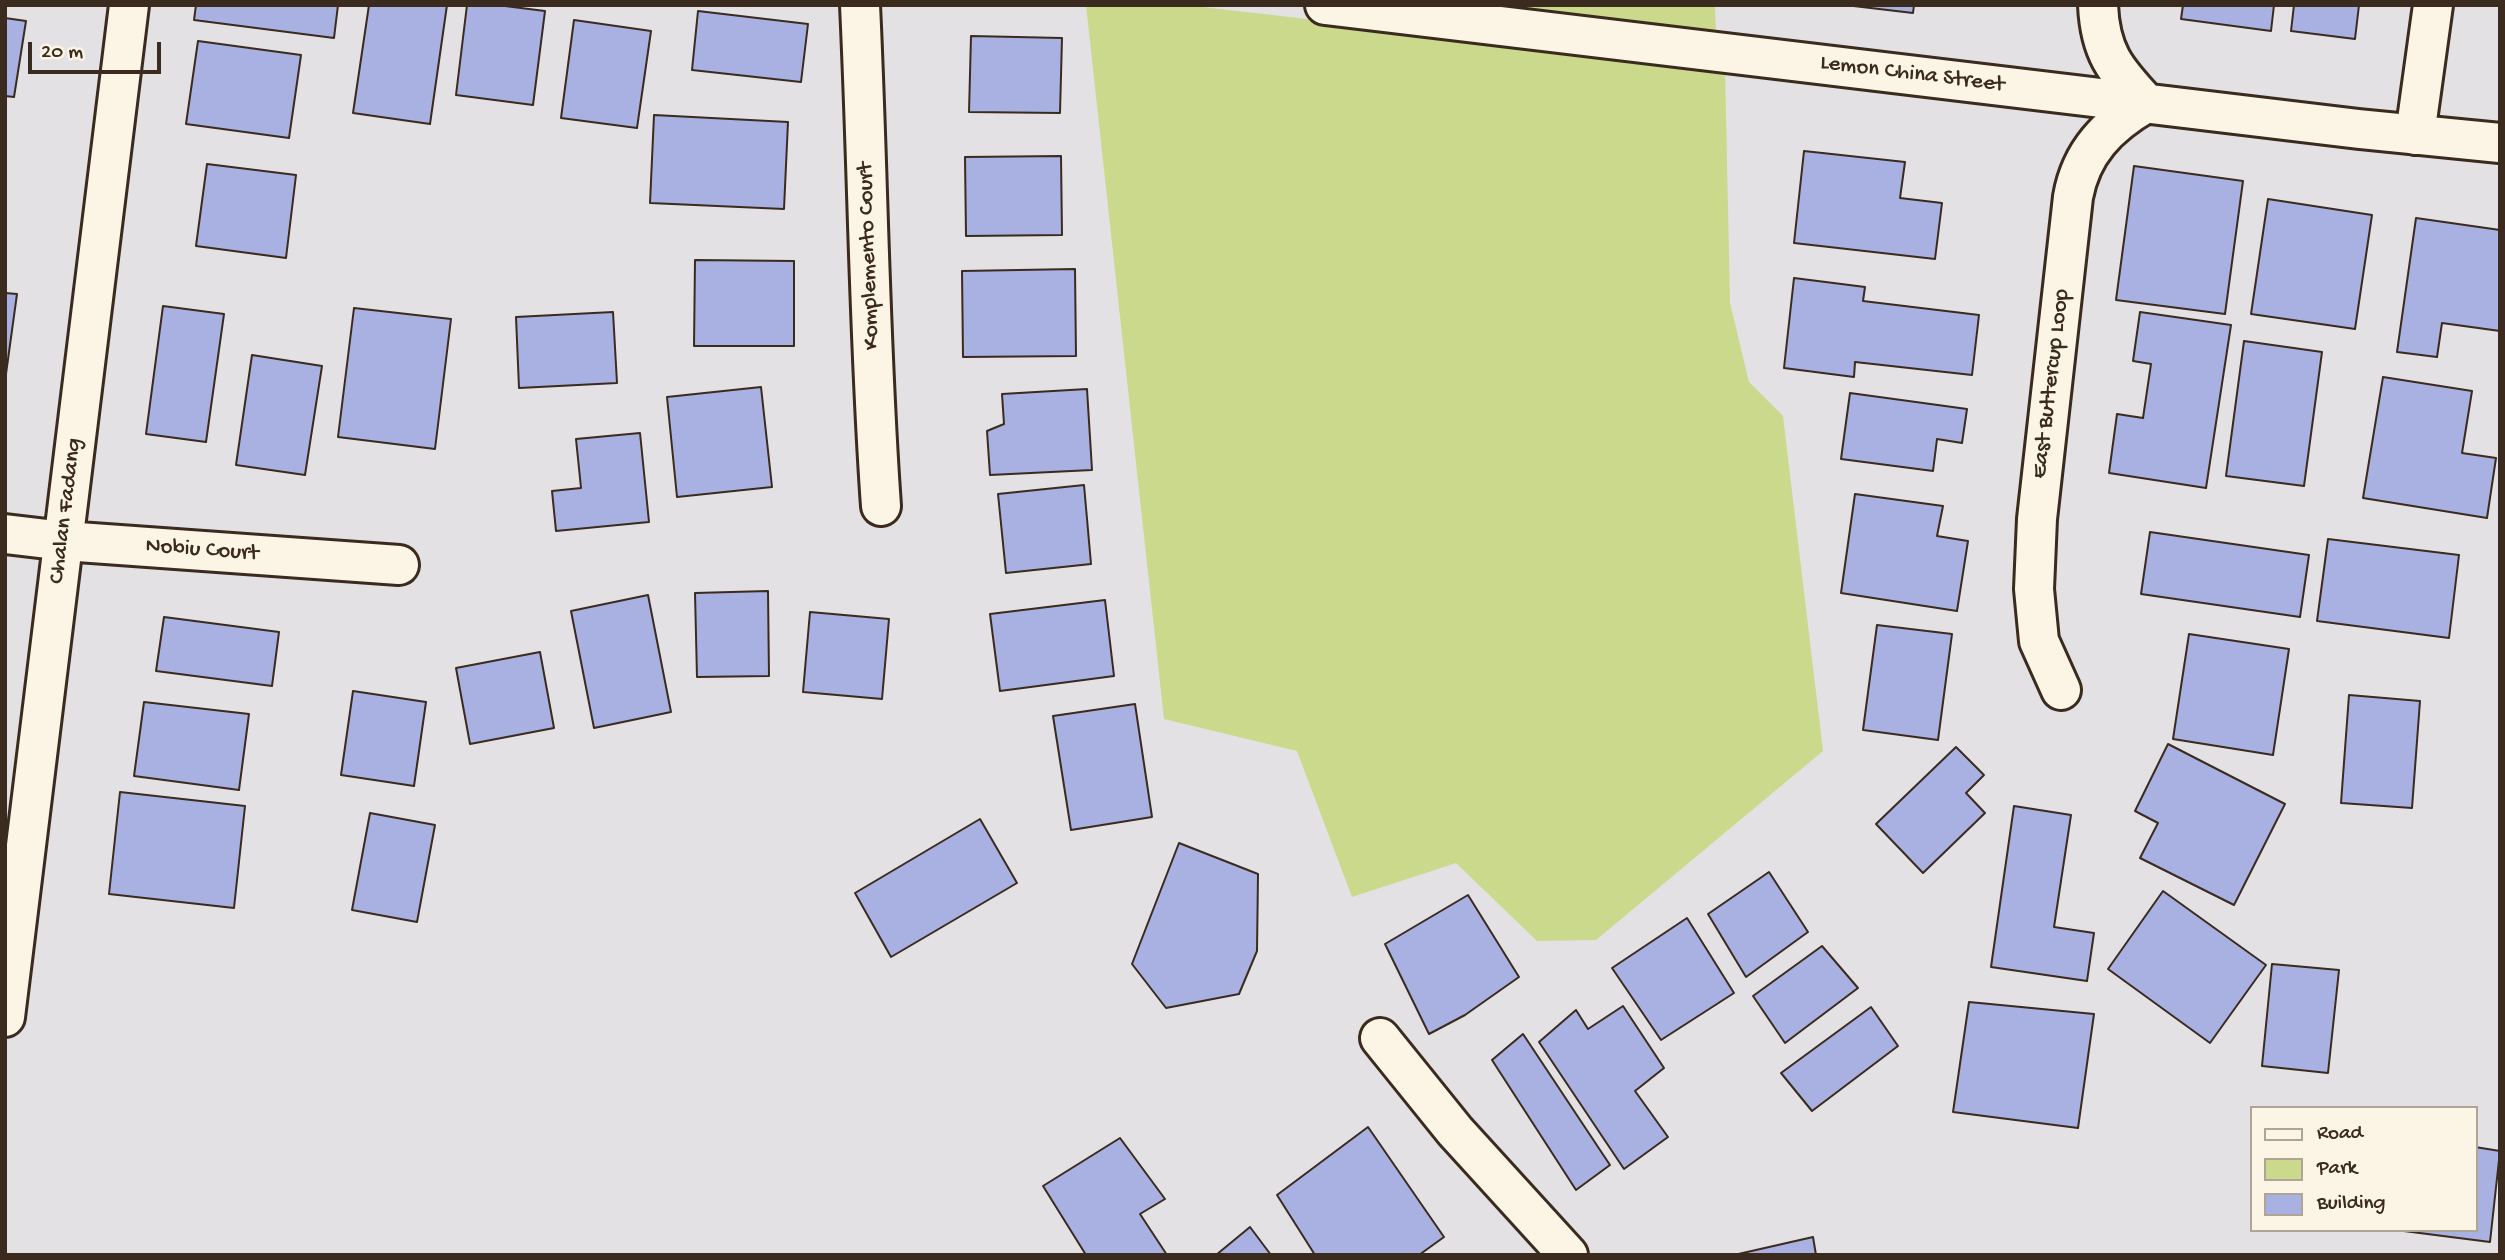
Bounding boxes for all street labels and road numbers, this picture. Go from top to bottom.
street label: Lemon China Street [1818,50,2006,100]
street label: Komplemento Court [853,162,887,350]
street label: East Buttercup Loop [2027,288,2077,480]
street label: Chalan Fadang [44,437,90,585]
street label: Nobiu Court [145,533,259,569]

